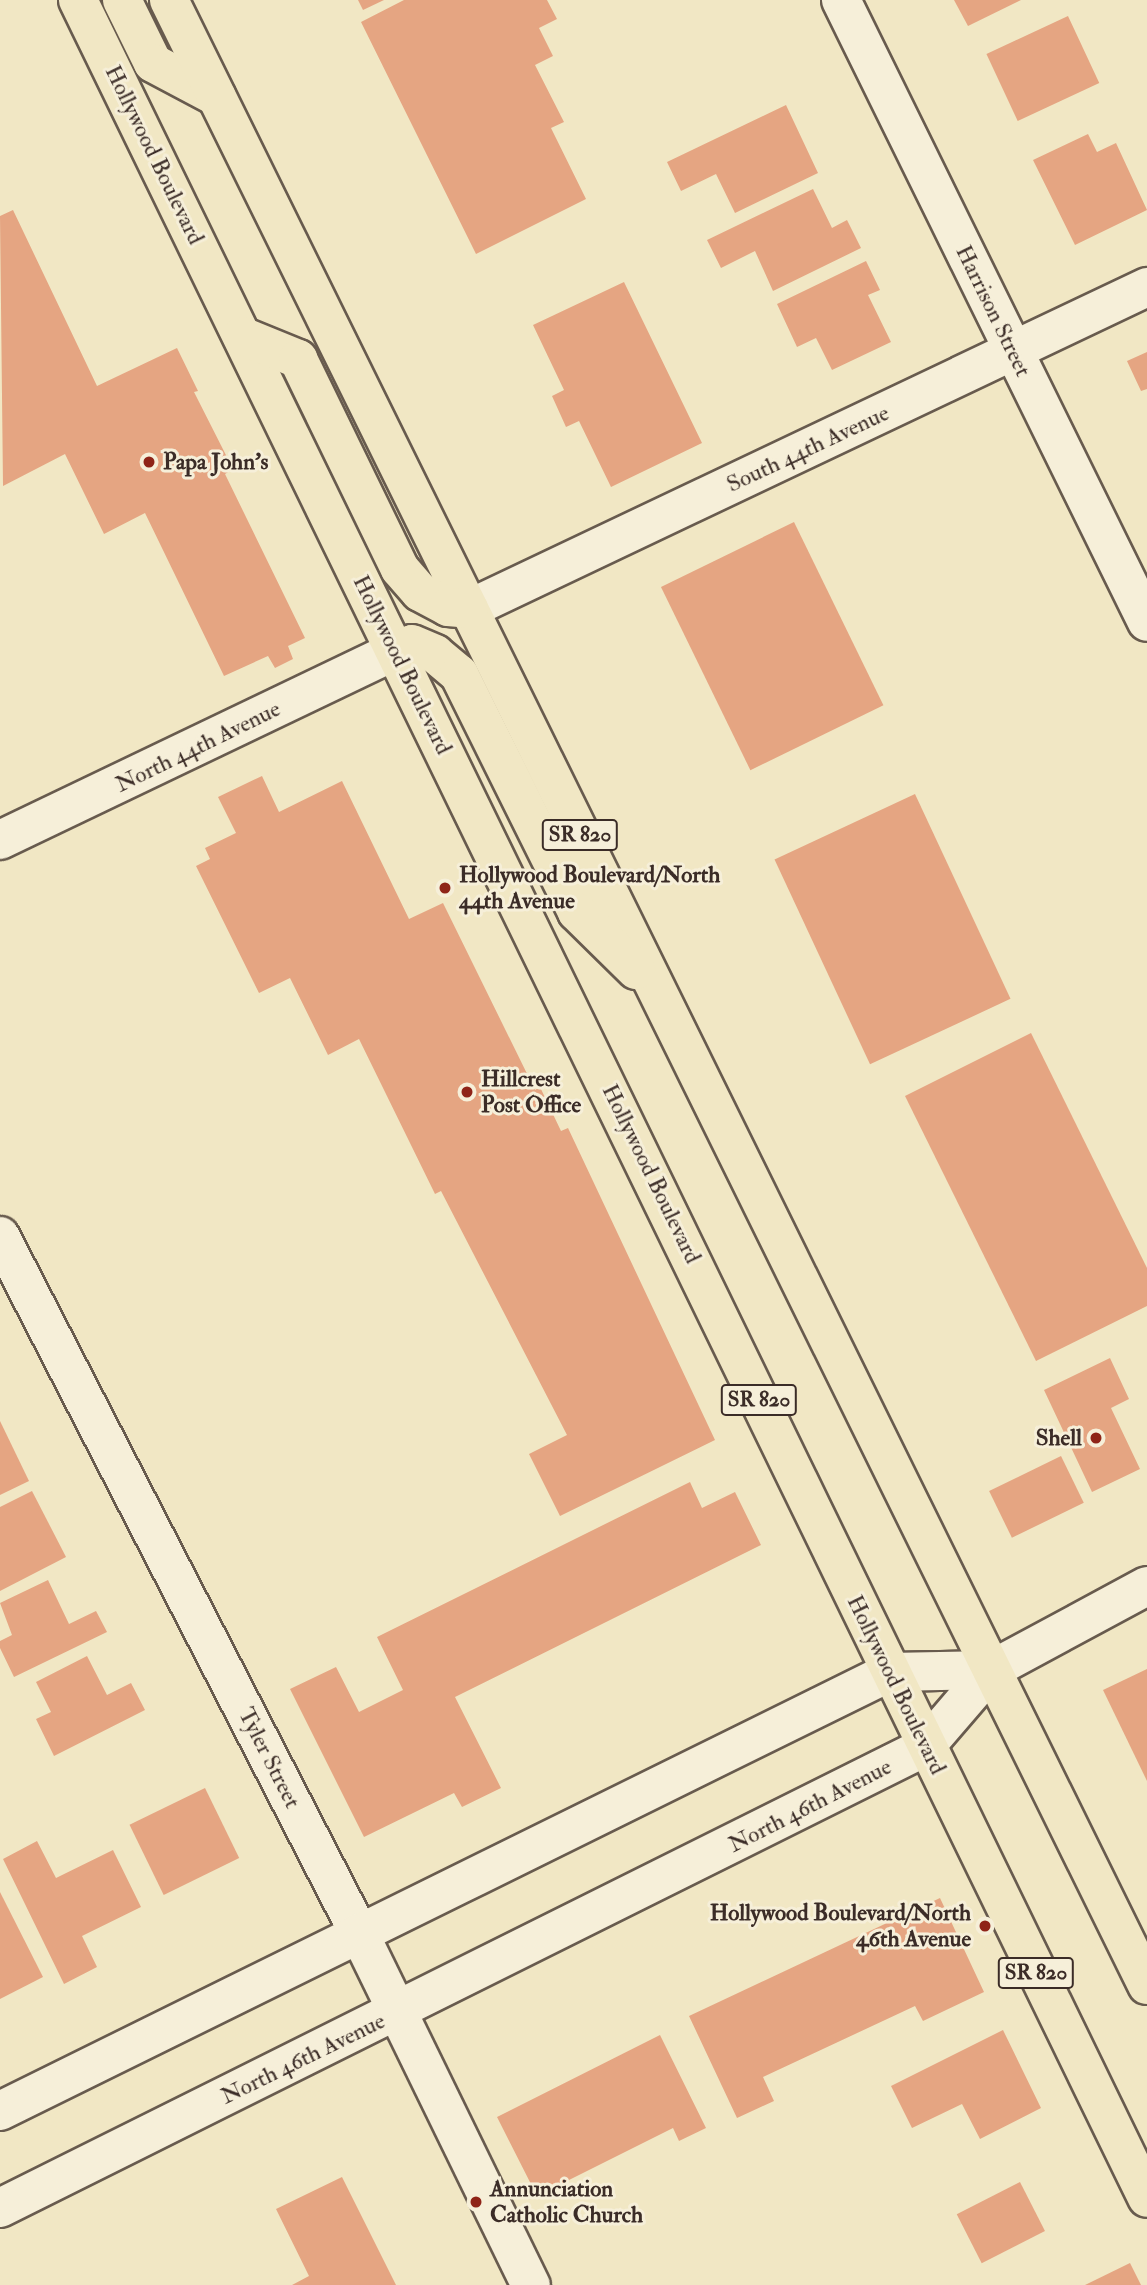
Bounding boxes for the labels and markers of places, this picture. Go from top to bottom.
place label: Papa John's [163,448,268,476]
marker: Papa John's [141,454,157,470]
place label: Hollywood Boulevard/North 44th Avenue [459,861,720,915]
marker: Hollywood Boulevard/North 44th Avenue [437,880,453,896]
place label: Hillcrest Post Office [481,1065,581,1119]
marker: Hillcrest Post Office [459,1084,475,1100]
place label: Shell [1036,1424,1082,1452]
marker: Shell [1088,1430,1104,1446]
place label: Hollywood Boulevard/North 46th Avenue [710,1899,971,1953]
marker: Hollywood Boulevard/North 46th Avenue [977,1918,993,1934]
place label: Annunciation Catholic Church [490,2175,643,2229]
marker: Annunciation Catholic Church [468,2194,484,2210]

